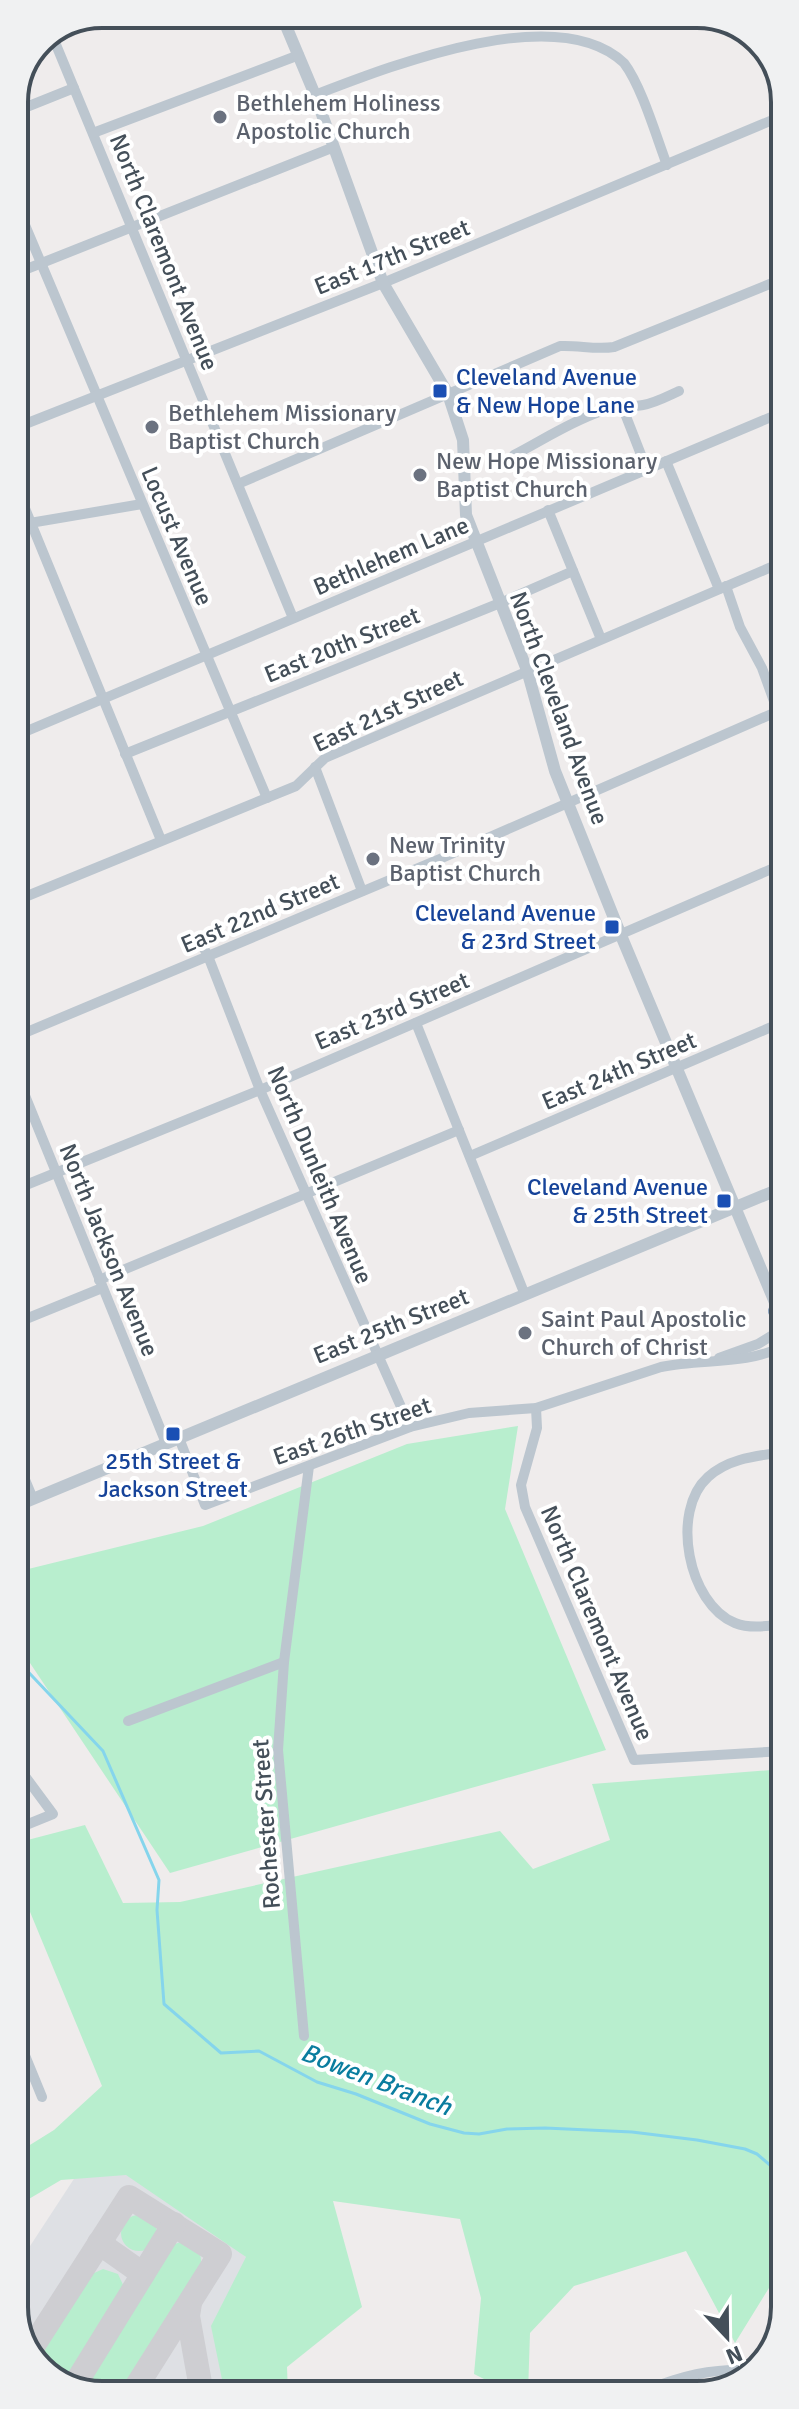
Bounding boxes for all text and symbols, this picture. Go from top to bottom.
place label: Bethlehem Holiness Apostolic Church [236,88,441,146]
marker: Bethlehem Holiness Apostolic Church [211,108,229,126]
street label: North Claremont Avenue [103,129,225,375]
street label: East 17th Street [310,212,474,302]
place label: Cleveland Avenue & New Hope Lane [456,362,637,420]
marker: Cleveland Avenue & New Hope Lane [431,382,449,400]
place label: Bethlehem Missionary Baptist Church [168,398,396,456]
marker: Bethlehem Missionary Baptist Church [143,418,161,436]
place label: New Hope Missionary Baptist Church [436,446,657,504]
street label: Locust Avenue [134,462,220,610]
marker: New Hope Missionary Baptist Church [411,466,429,484]
street label: Bethlehem Lane [309,510,473,602]
street label: North Cleveland Avenue [503,587,615,829]
street label: East 20th Street [260,600,424,690]
street label: East 21st Street [308,663,468,759]
place label: New Trinity Baptist Church [389,830,541,888]
marker: New Trinity Baptist Church [364,850,382,868]
street label: East 22nd Street [176,866,344,960]
place label: Cleveland Avenue & 23rd Street [415,898,596,956]
marker: Cleveland Avenue & 23rd Street [603,918,621,936]
street label: East 23rd Street [310,965,474,1057]
street label: East 24th Street [537,1025,701,1117]
street label: North Dunleith Avenue [261,1062,379,1288]
street label: North Jackson Avenue [53,1139,165,1361]
place label: Cleveland Avenue & 25th Street [527,1172,708,1230]
marker: Cleveland Avenue & 25th Street [715,1192,733,1210]
street label: East 25th Street [309,1281,473,1371]
place label: Saint Paul Apostolic Church of Christ [541,1304,746,1362]
marker: Saint Paul Apostolic Church of Christ [516,1324,534,1342]
street label: East 26th Street [269,1390,435,1472]
marker: 25th Street & Jackson Street [164,1425,182,1443]
place label: 25th Street & Jackson Street [98,1446,248,1504]
street label: North Claremont Avenue [534,1501,660,1745]
street label: Rochester Street [245,1738,287,1910]
water label: Bowen Branch [296,2037,457,2124]
north arrow [687,2297,767,2377]
text: N [722,2340,746,2370]

